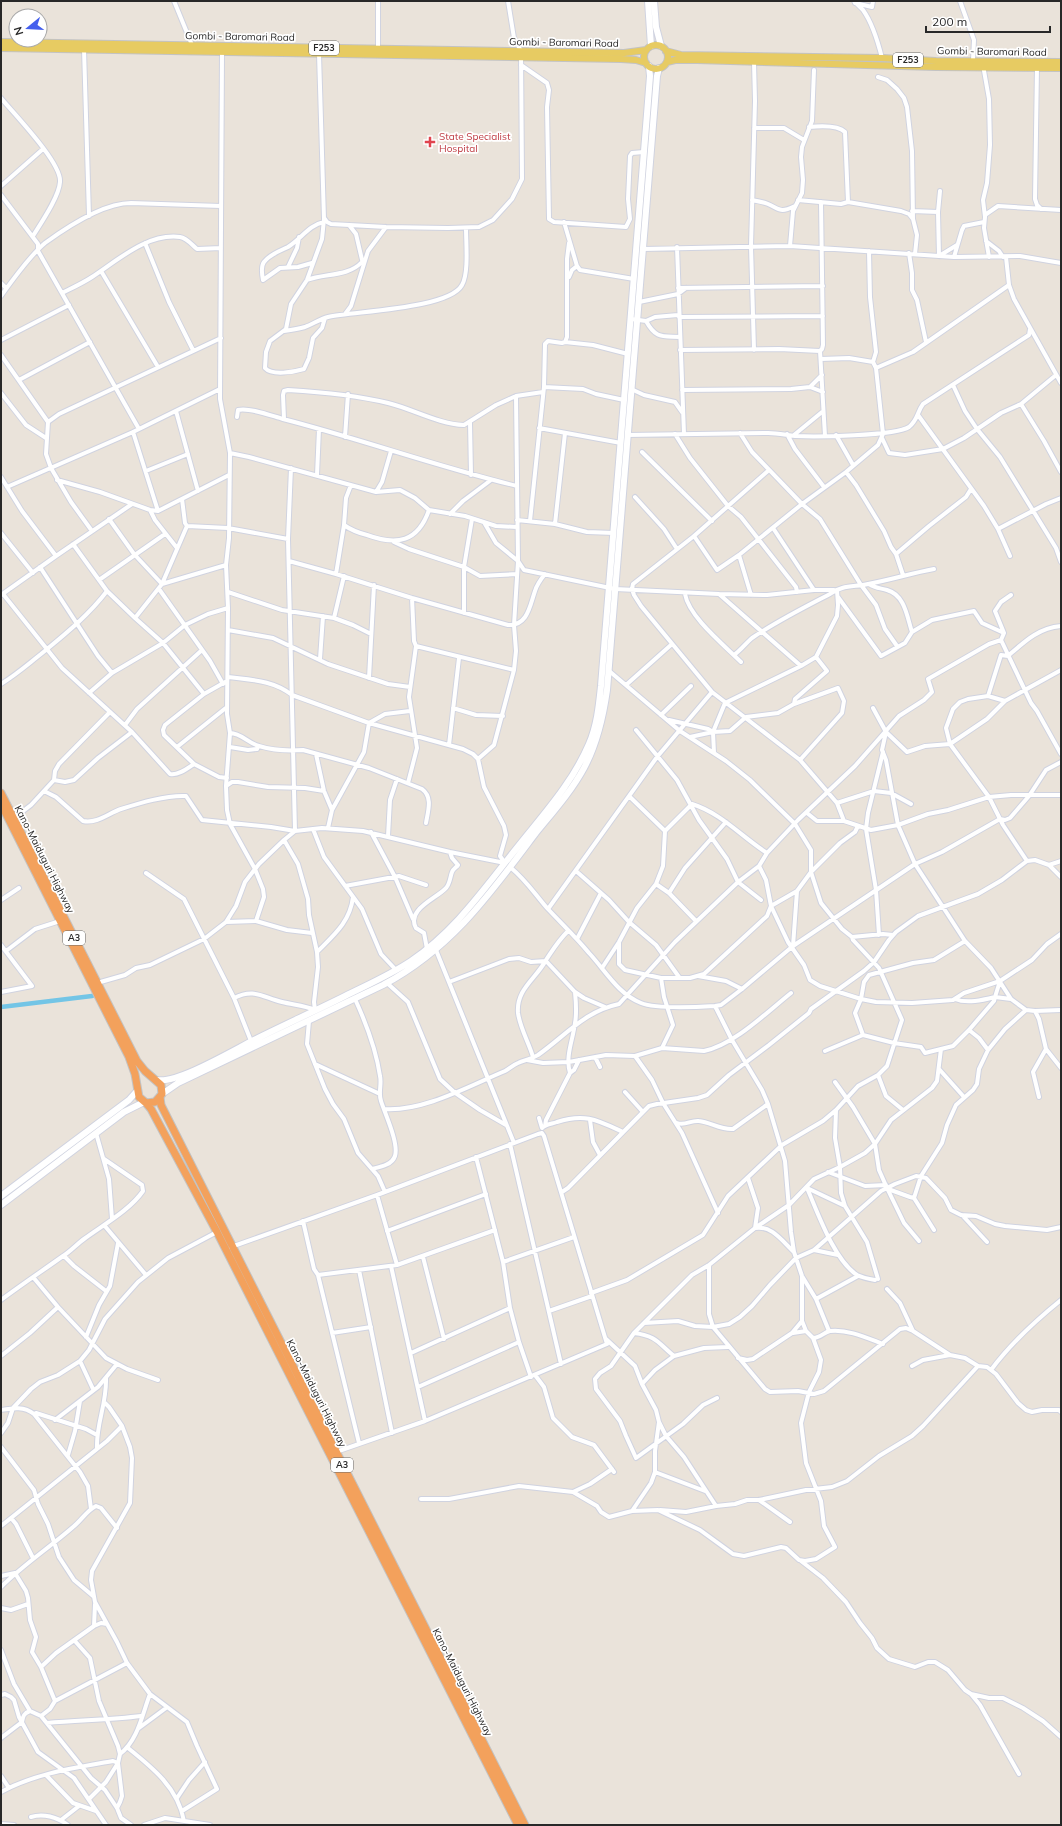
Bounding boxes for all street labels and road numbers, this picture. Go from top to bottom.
street label: Gombi - Baromari Road [185,29,295,44]
street label: Gombi - Baromari Road [509,35,619,50]
road number: F253 [309,41,339,55]
street label: Gombi - Baromari Road [937,44,1047,59]
road number: F253 [893,53,923,67]
street label: Kano-Maiduguri Highway [12,803,78,916]
road number: A3 [63,931,85,945]
street label: Kano-Maiduguri Highway [284,1337,350,1450]
road number: A3 [331,1458,353,1472]
street label: Kano-Maiduguri Highway [430,1626,496,1739]

